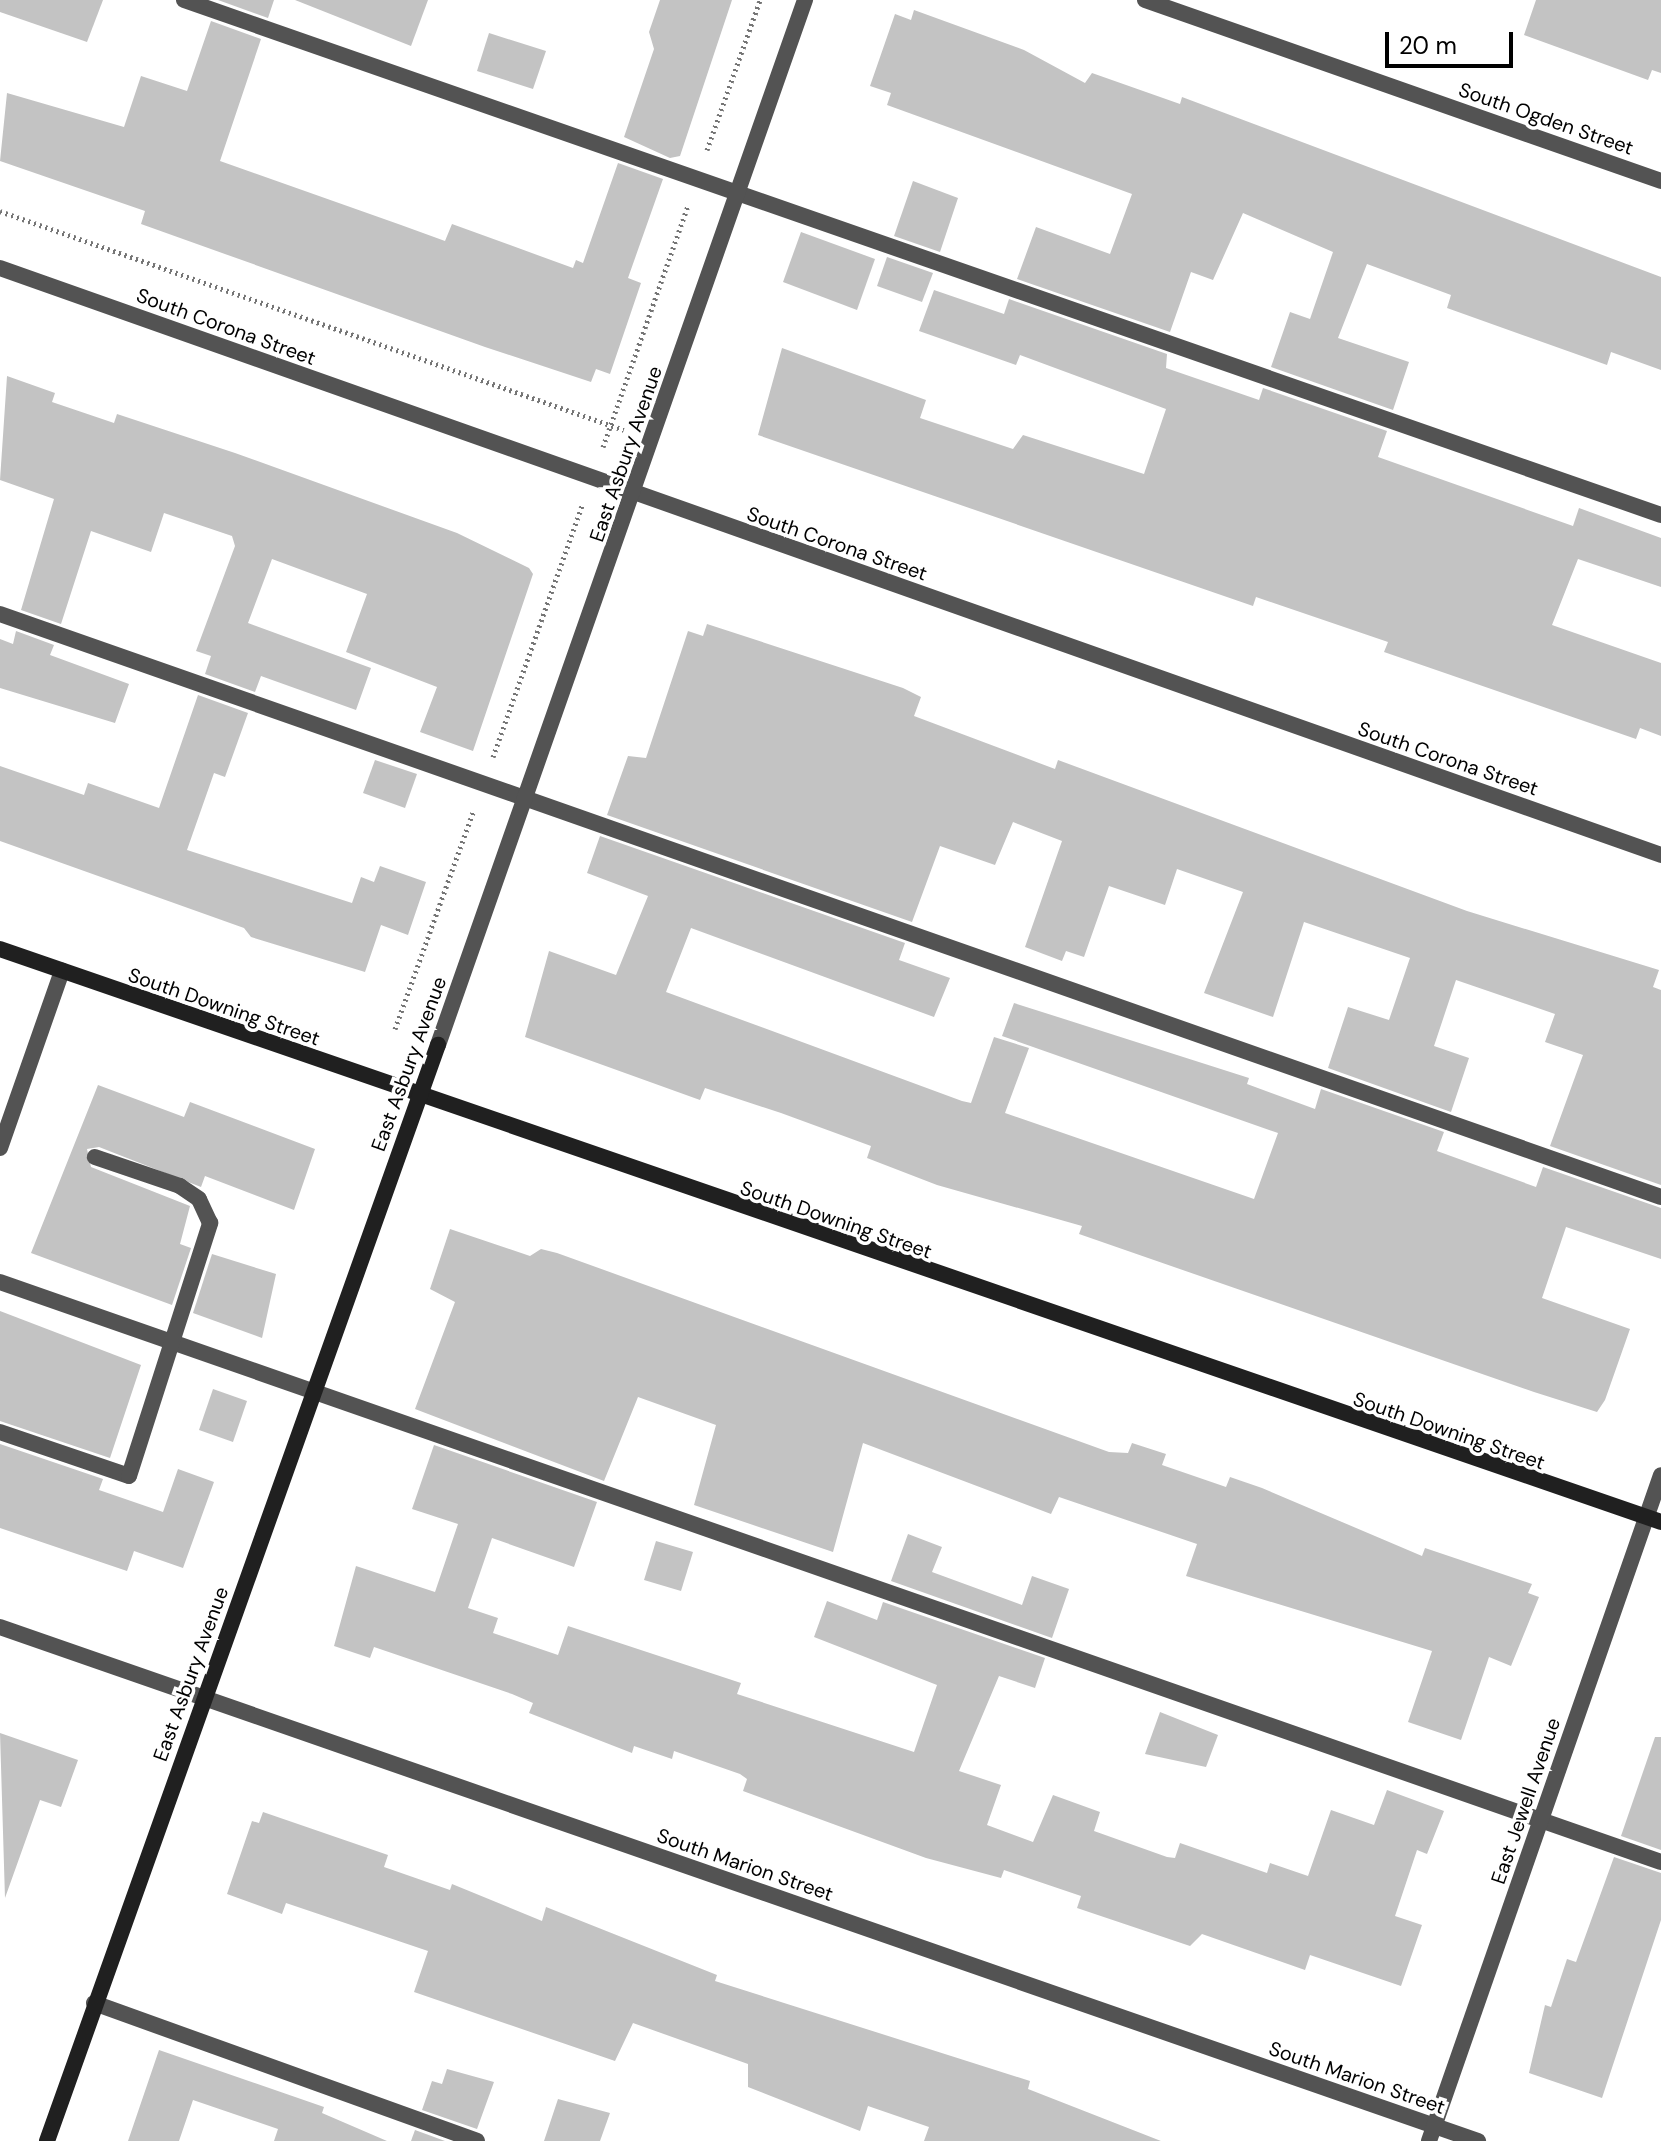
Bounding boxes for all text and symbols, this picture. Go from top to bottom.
scale bar [1389,16,1517,66]
text: 20 m [1399,30,1457,61]
street label: South Ogden Street [1455,78,1637,160]
street label: South Corona Street [133,283,319,371]
street label: East Asbury Avenue [585,363,667,545]
street label: South Corona Street [744,502,930,586]
street label: South Corona Street [1355,717,1541,801]
street label: South Downing Street [125,963,323,1051]
street label: East Asbury Avenue [366,973,452,1155]
street label: South Downing Street [737,1176,935,1264]
street label: South Downing Street [1350,1387,1548,1475]
street label: East Asbury Avenue [148,1583,234,1765]
street label: East Jewell Avenue [1486,1715,1566,1887]
street label: South Marion Street [654,1824,836,1906]
street label: South Marion Street [1266,2037,1448,2119]

